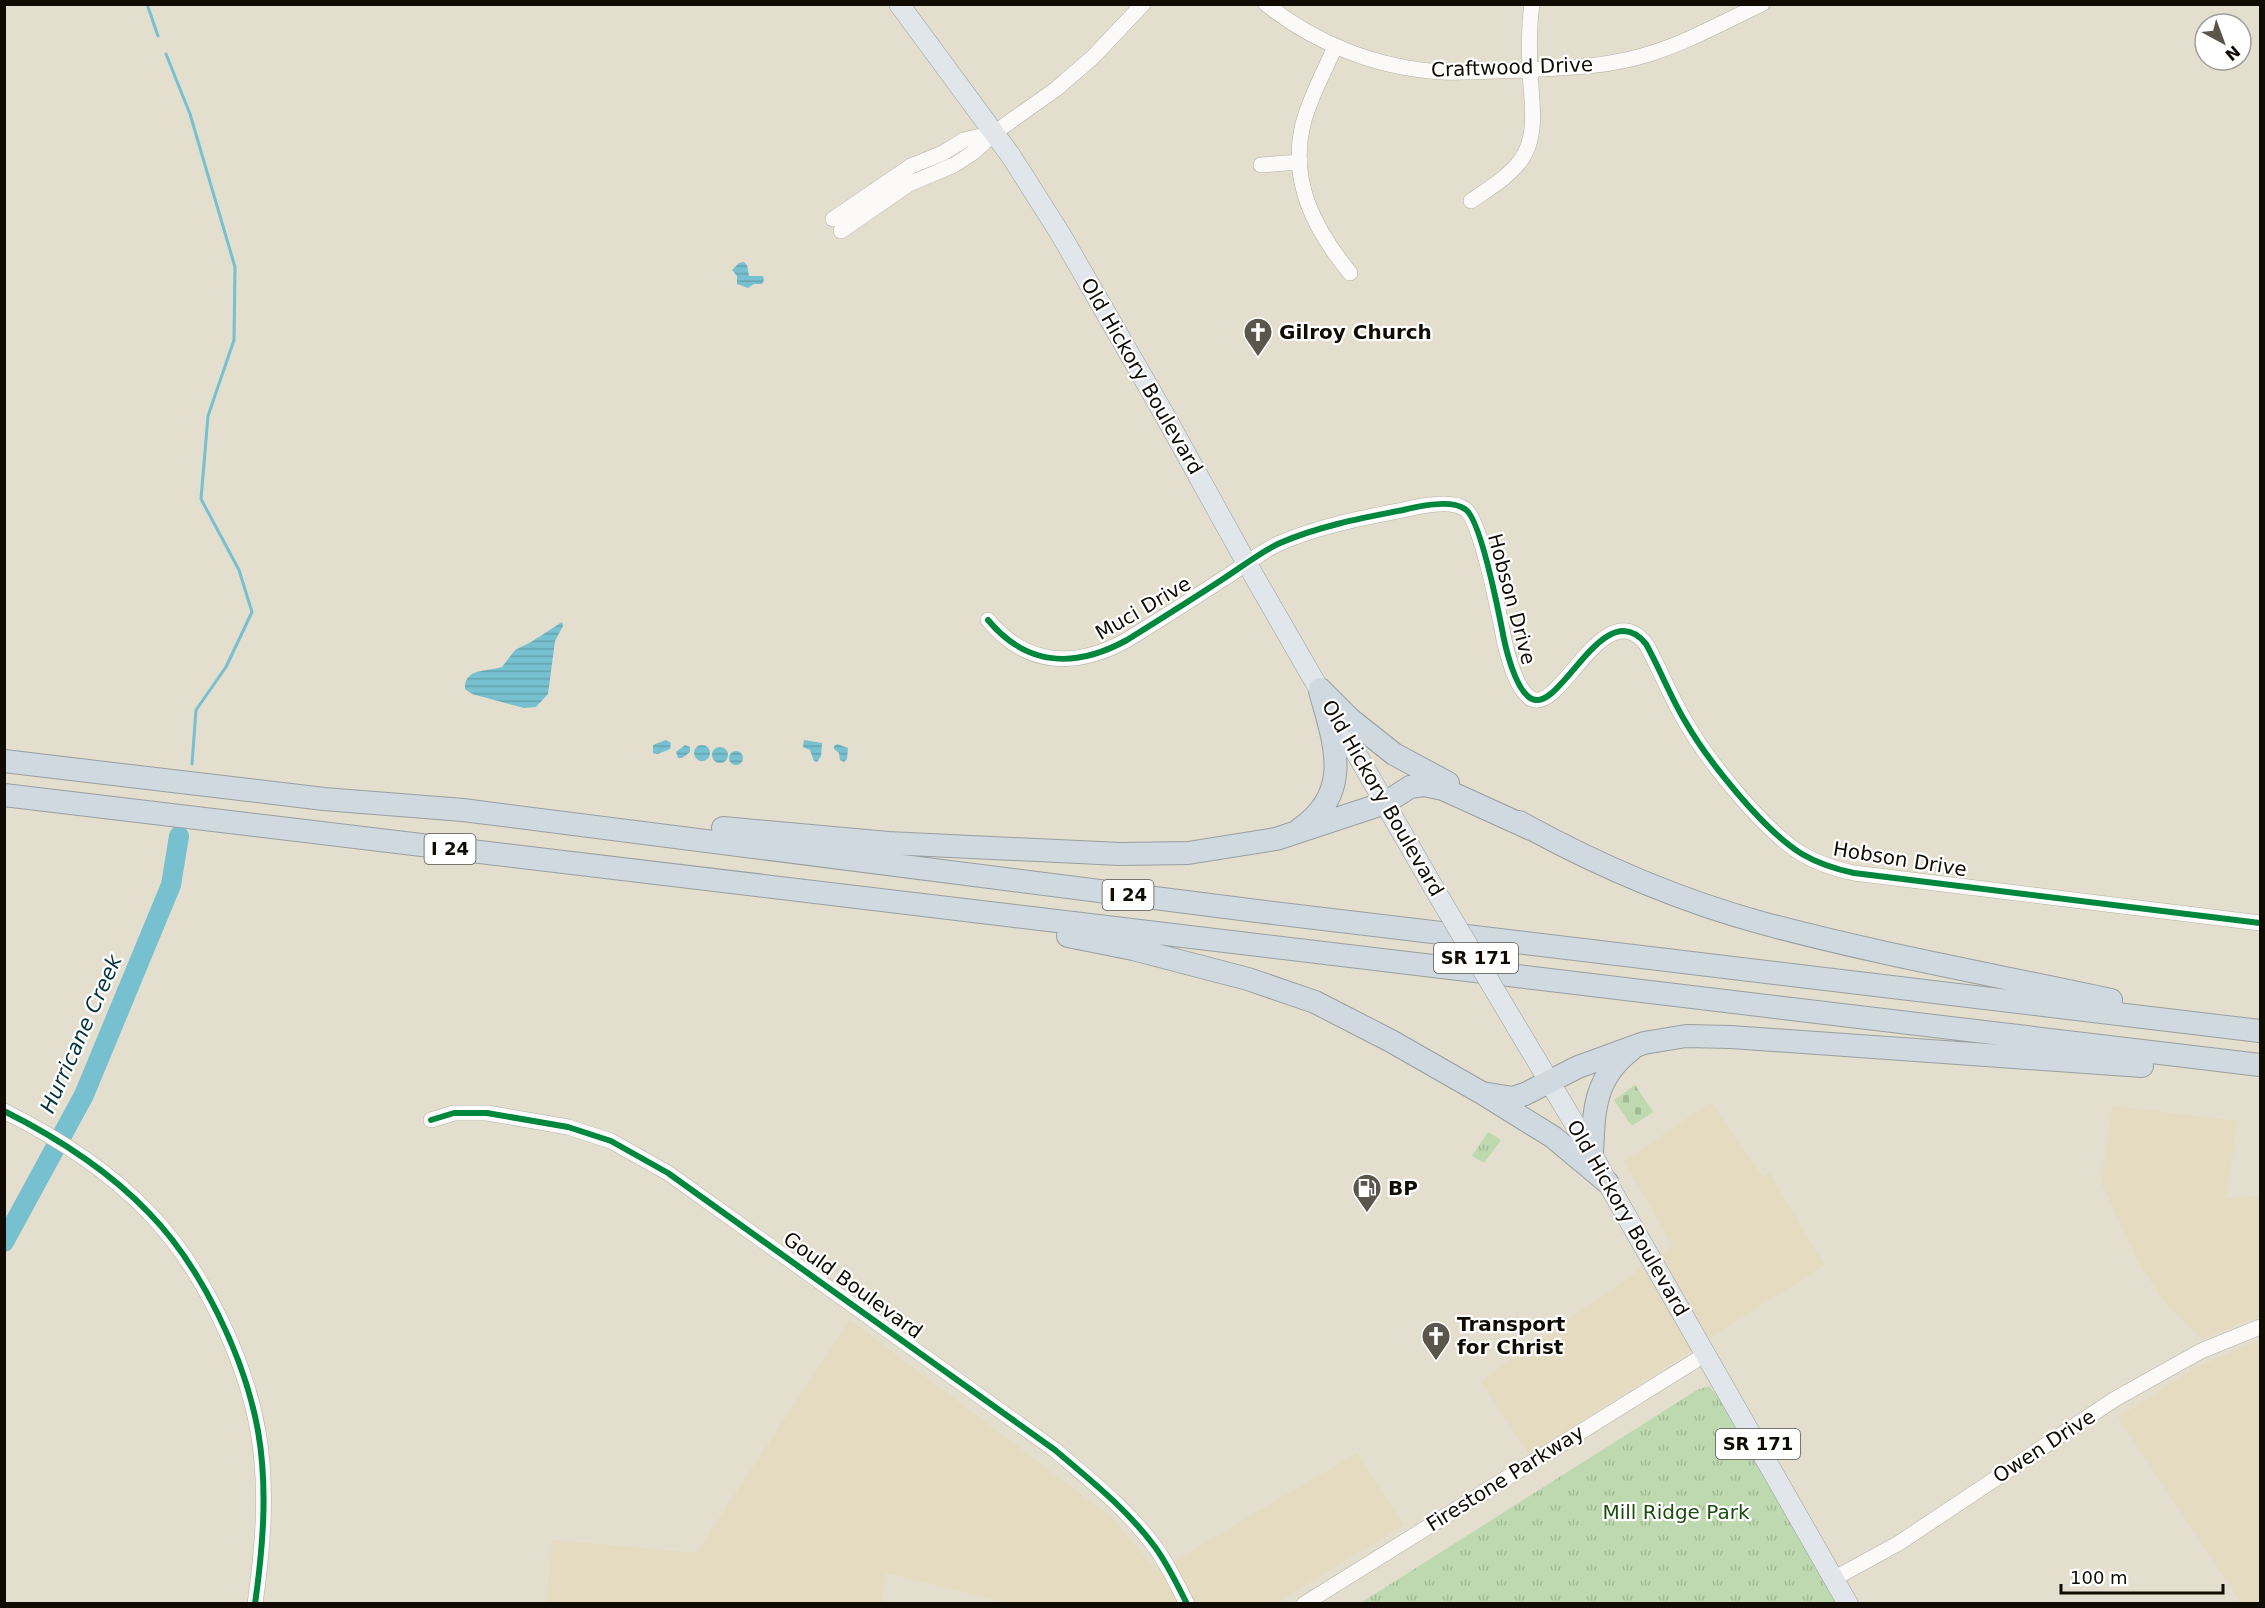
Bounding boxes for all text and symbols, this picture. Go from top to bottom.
north arrow [2193,12,2253,72]
text: N [2221,41,2244,65]
street label: Craftwood Drive [1431,52,1593,82]
street label: Old Hickory Boulevard [1076,274,1208,478]
church icon: Gilroy Church [1242,316,1274,358]
place label: Gilroy Church [1279,320,1432,344]
street label: Hobson Drive [1483,531,1541,667]
street label: Muci Drive [1091,571,1195,645]
street label: Old Hickory Boulevard [1317,696,1449,900]
road number: I 24 [424,834,476,864]
street label: Hobson Drive [1831,837,1969,881]
road number: I 24 [1102,880,1154,910]
road number: SR 171 [1434,943,1518,973]
water label: Hurricane Creek [35,950,127,1117]
street label: Old Hickory Boulevard [1562,1116,1694,1320]
fuel station icon: BP [1351,1172,1383,1214]
place label: BP [1388,1176,1418,1200]
street label: Gould Boulevard [779,1226,927,1344]
place label: Transport for Christ [1457,1312,1566,1359]
church icon: Transport for Christ [1420,1320,1452,1362]
street label: Owen Drive [1989,1404,2099,1488]
street label: Firestone Parkway [1422,1420,1588,1536]
road number: SR 171 [1716,1429,1800,1459]
park label: Mill Ridge Park [1602,1500,1750,1524]
scale bar [2061,1557,2223,1595]
text: 100 m [2070,1567,2128,1588]

